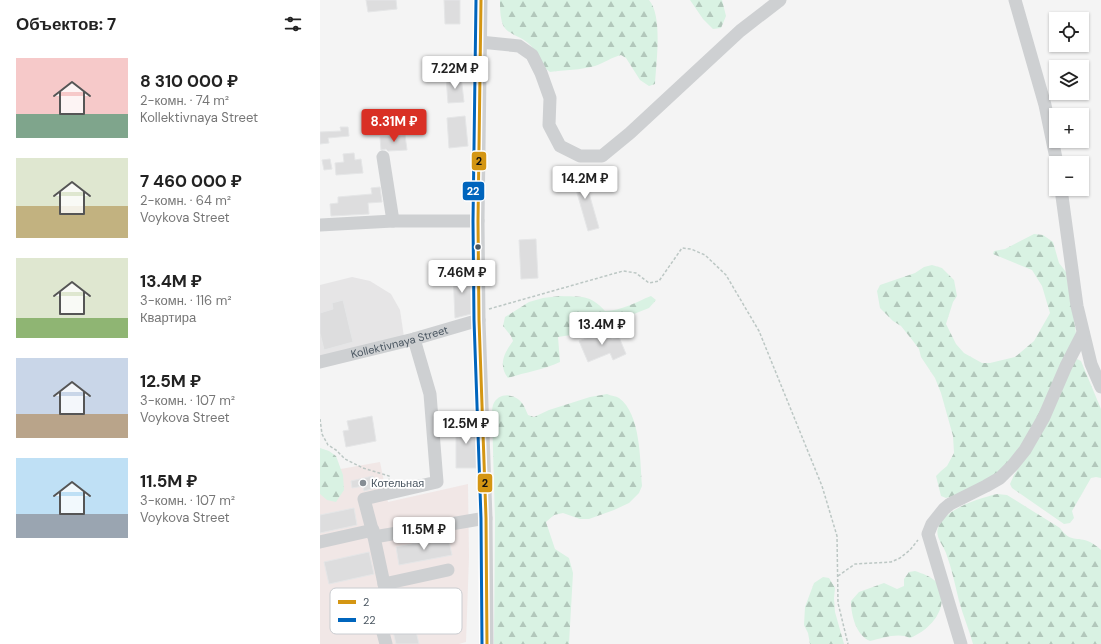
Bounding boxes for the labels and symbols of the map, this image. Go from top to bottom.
pin: 7.22M ₽ [418,56,492,90]
pin: 8.31M ₽ [357,109,431,143]
line badge: 2 [471,151,487,171]
text: 2 [476,154,482,168]
pin: 14.2M ₽ [548,166,622,200]
line badge: 22 [462,181,485,201]
text: 22 [467,184,479,198]
unlabelled marker [473,242,483,252]
pin: 7.46M ₽ [425,260,499,294]
pin: 13.4M ₽ [565,312,639,346]
street label: Kollektivnaya Street [349,322,450,361]
pin: 12.5M ₽ [429,411,503,445]
line badge: 2 [477,473,493,493]
place label: Котельная [371,476,424,490]
text: 2 [482,476,488,490]
marker: Котельная [358,478,368,488]
pin: 11.5M ₽ [387,517,461,551]
legend [330,588,462,634]
text: 2 [363,595,369,609]
text: 22 [363,613,376,627]

